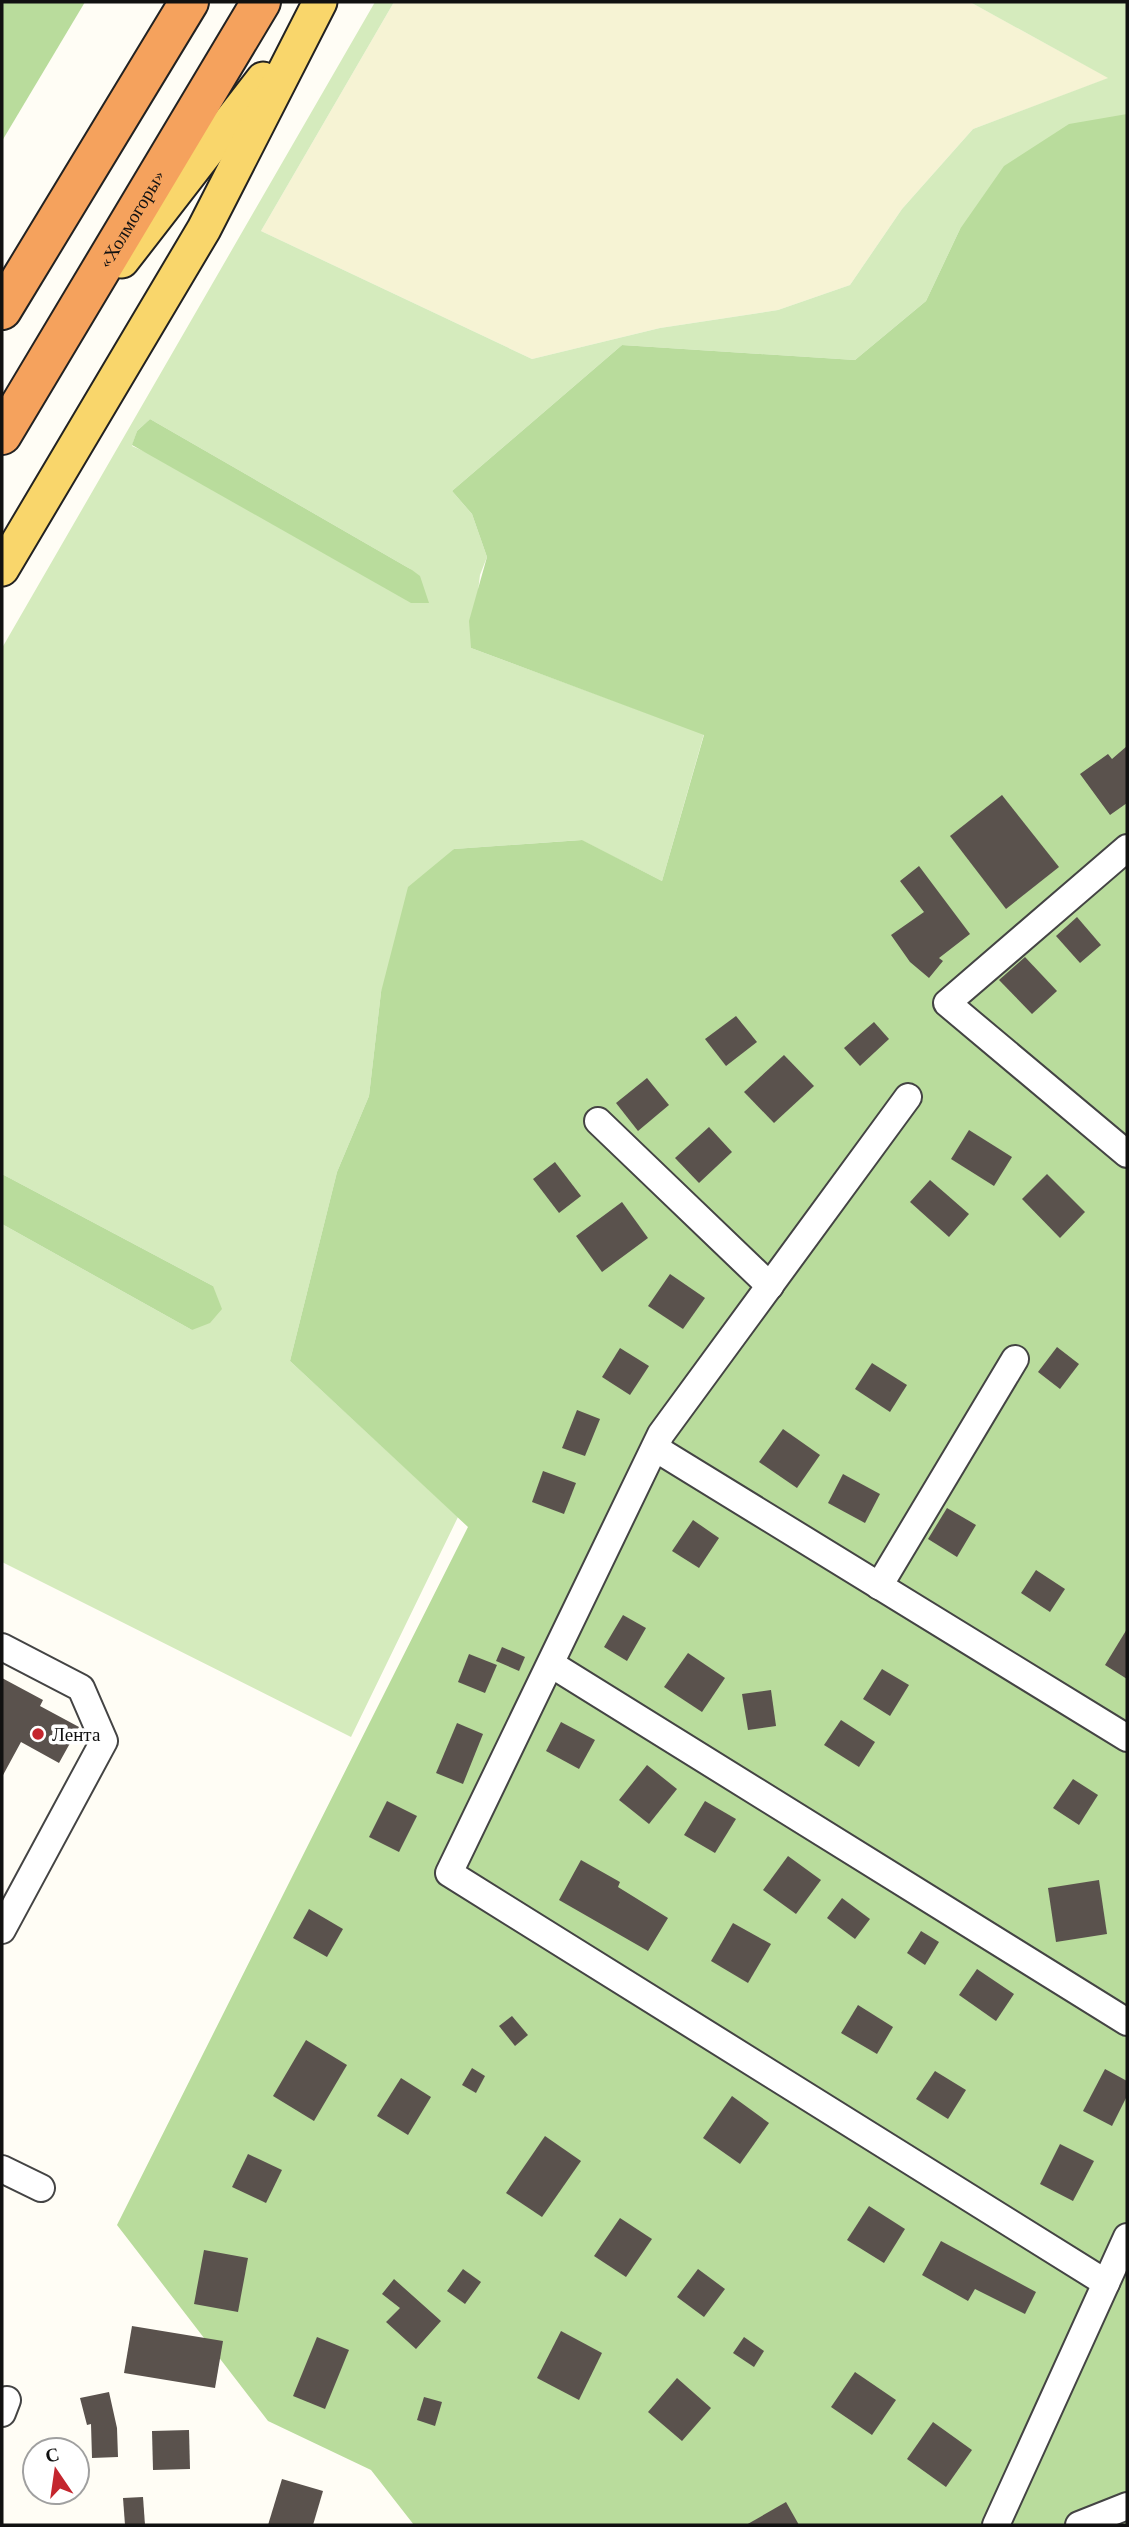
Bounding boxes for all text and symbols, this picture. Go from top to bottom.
street label: «Холмогоры» [94,166,170,272]
place label: Лента [52,1723,101,1746]
marker: Лента [30,1726,46,1742]
north arrow [21,2436,91,2506]
text: С [43,2442,62,2468]

